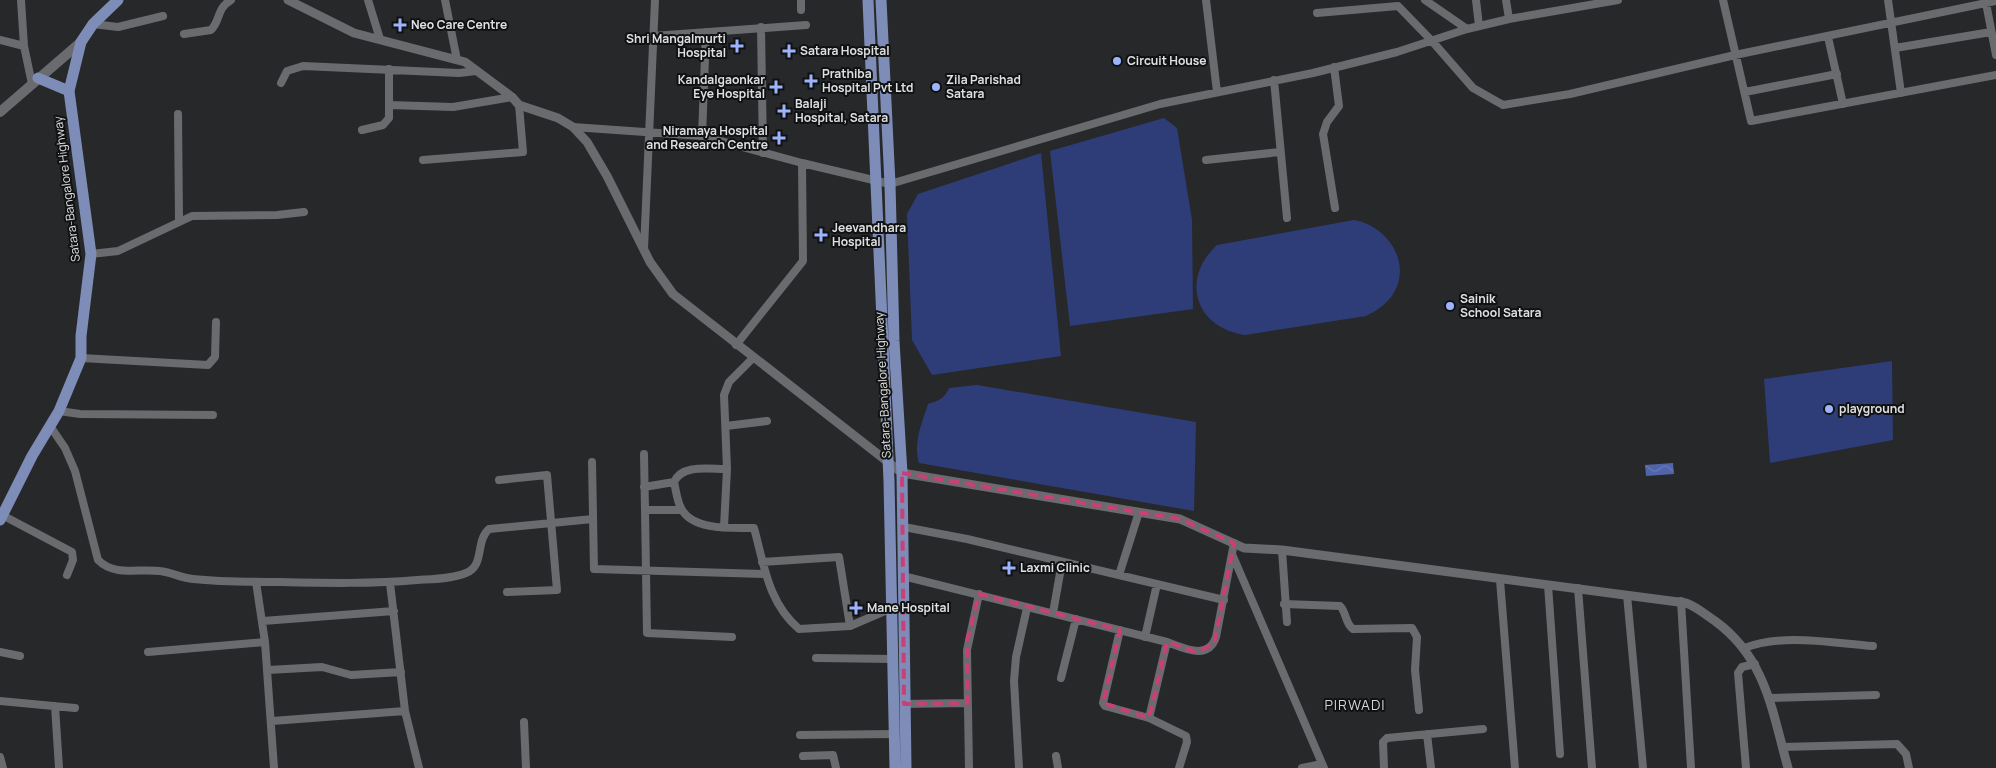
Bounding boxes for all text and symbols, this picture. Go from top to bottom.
place label: Neo Care Centre [411,16,507,33]
marker: Neo Care Centre [393,18,407,32]
place label: Shri Mangalmurti Hospital [626,30,726,61]
marker: Shri Mangalmurti Hospital [730,39,744,53]
place label: Satara Hospital [800,42,890,59]
marker: Satara Hospital [782,44,796,58]
place label: Circuit House [1127,52,1207,69]
marker: Circuit House [1111,55,1123,67]
place label: Prathiba Hospital Pvt Ltd [822,65,913,96]
place label: Kandalgaonkar Eye Hospital [678,71,765,102]
place label: Zila Parishad Satara [946,71,1021,102]
marker: Prathiba Hospital Pvt Ltd [804,74,818,88]
marker: Kandalgaonkar Eye Hospital [769,80,783,94]
marker: Zila Parishad Satara [930,81,942,93]
place label: Balaji Hospital, Satara [795,95,888,126]
marker: Balaji Hospital, Satara [777,104,791,118]
street label: Satara-Bangalore Highway [49,115,84,263]
place label: Niramaya Hospital and Research Centre [646,122,768,153]
marker: Niramaya Hospital and Research Centre [772,131,786,145]
place label: Jeevandhara Hospital [832,219,906,250]
marker: Jeevandhara Hospital [814,228,828,242]
place label: Sainik School Satara [1460,290,1541,321]
marker: Sainik School Satara [1444,300,1456,312]
street label: Satara-Bangalore Highway [870,311,895,459]
place label: playground [1839,400,1905,417]
marker: playground [1823,403,1835,415]
place label: Laxmi Clinic [1020,559,1090,576]
marker: Laxmi Clinic [1002,561,1016,575]
place label: Mane Hospital [867,599,950,616]
marker: Mane Hospital [849,601,863,615]
district label: PIRWADI [1324,695,1386,714]

